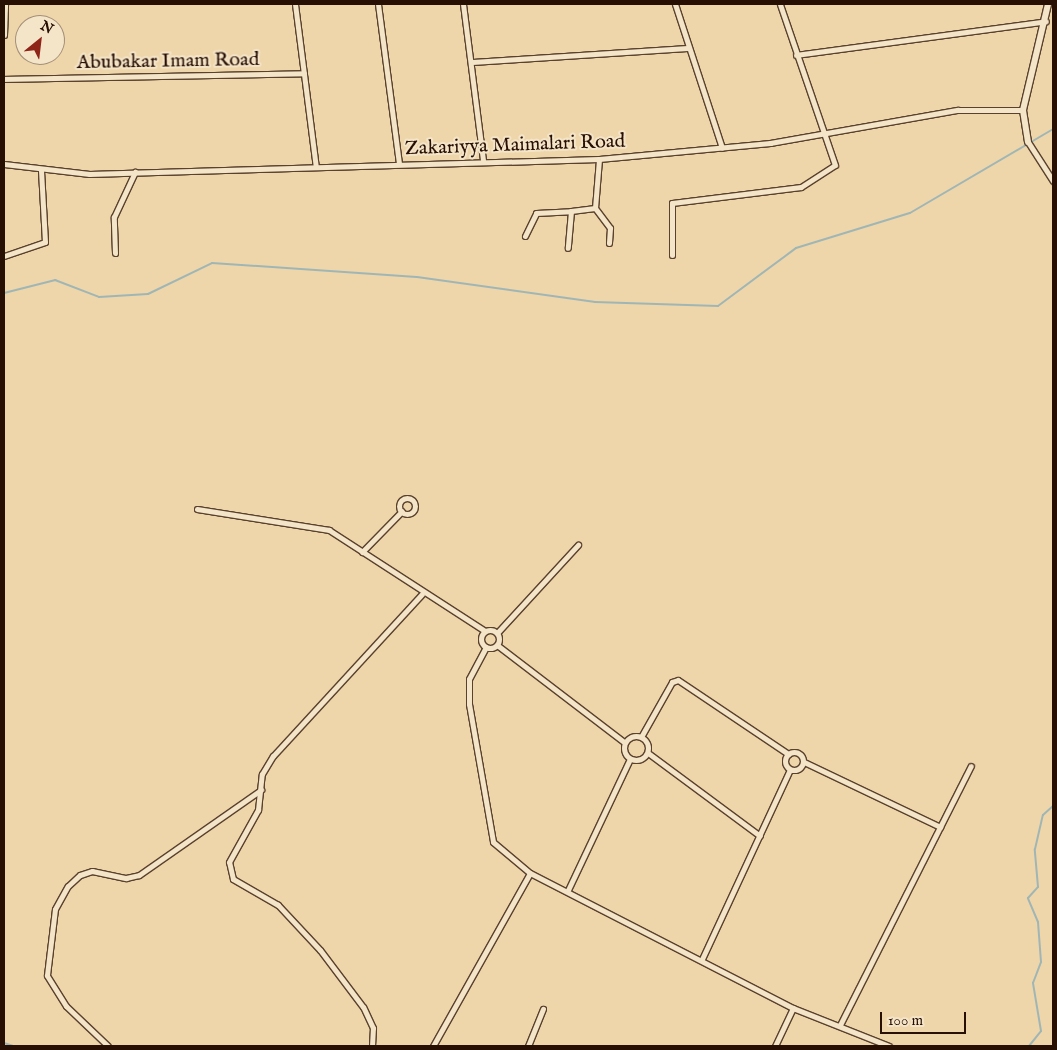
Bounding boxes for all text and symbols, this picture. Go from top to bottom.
north arrow [15,15,65,65]
text: N [37,17,56,39]
street label: Abubakar Imam Road [77,47,259,75]
street label: Zakariyya Maimalari Road [404,129,626,161]
scale bar [882,1002,968,1034]
text: 100 m [888,1011,923,1030]

